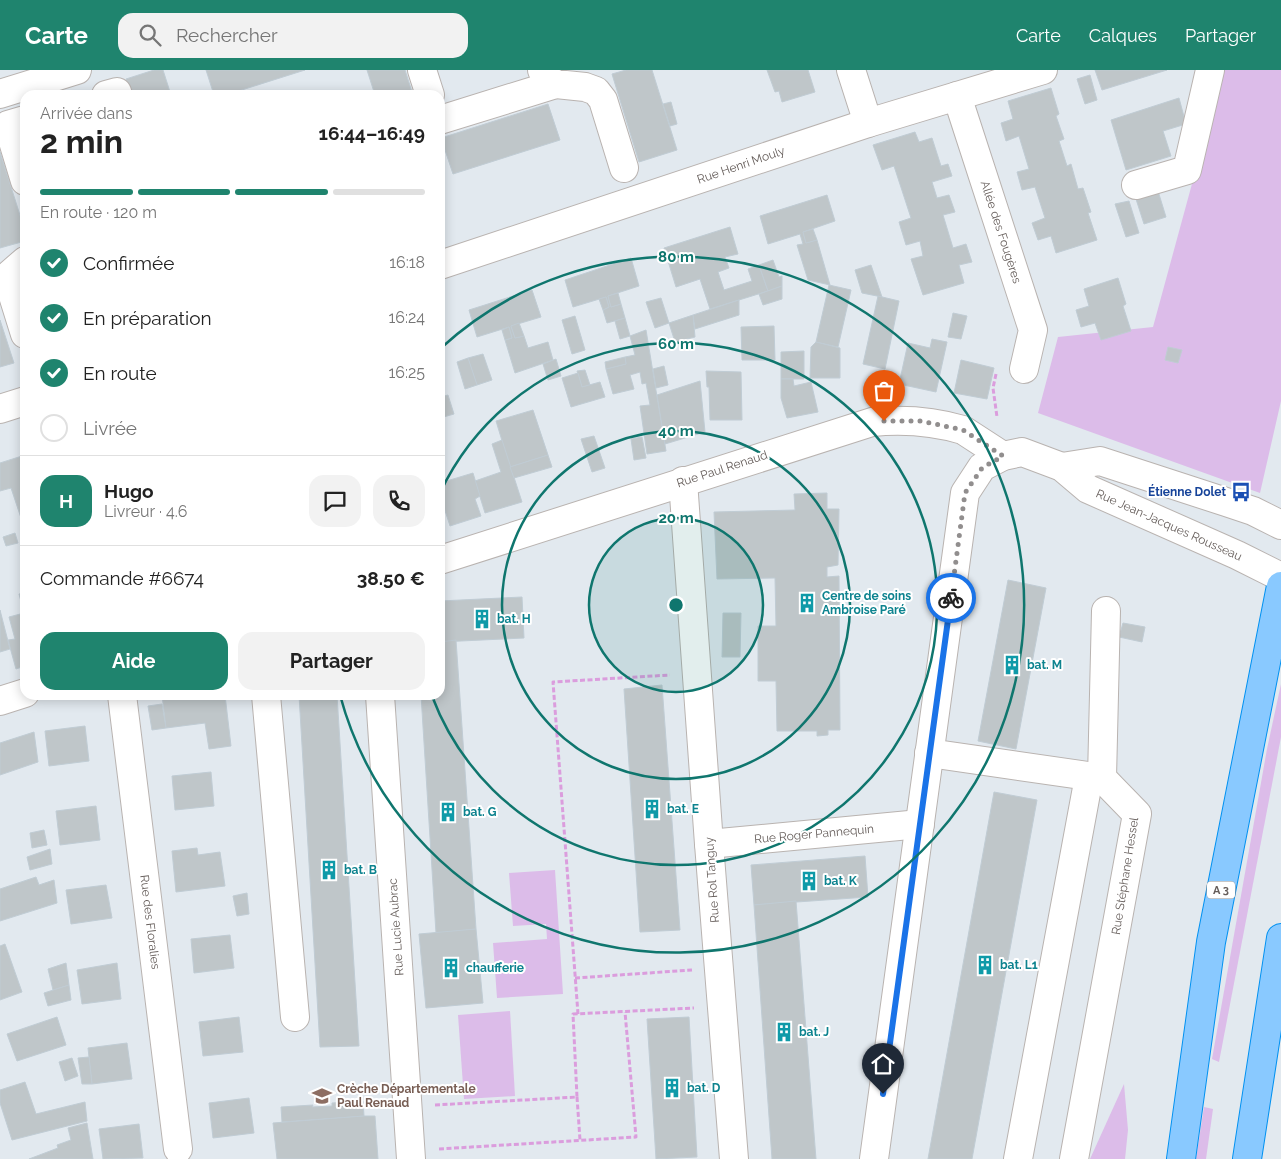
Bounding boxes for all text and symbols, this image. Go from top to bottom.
search box [118,13,468,58]
text: Carte [25,21,88,50]
icon: search [136,21,164,49]
text: Rechercher [176,24,278,46]
text: Carte [1016,25,1061,46]
text: Calques [1089,25,1157,46]
text: Partager [1185,25,1256,46]
text: Arrivée dans [40,104,132,123]
text: 16:44–16:49 [319,122,425,144]
text: 2 min [40,123,123,160]
street label: Rue Henri Mouly [695,143,787,187]
street label: Allée des Fougères [978,179,1024,285]
text: En route · 120 m [40,203,157,222]
text: 80 m [658,248,694,266]
icon: check [40,249,68,277]
text: Confirmée [83,252,174,274]
text: 16:18 [389,253,425,272]
icon: check [40,304,68,332]
text: En préparation [83,307,212,329]
text: 16:24 [388,308,425,327]
text: 60 m [658,335,694,353]
icon: check [40,359,68,387]
text: En route [83,362,157,384]
text: 16:25 [388,363,425,382]
pin [863,370,905,421]
icon: bag [870,377,898,405]
text: Livrée [83,417,137,439]
text: 40 m [658,422,694,440]
street label: Rue Paul Renaud [675,448,769,490]
button: chat [309,475,361,527]
button: phone [373,475,425,527]
text: Hugo [104,480,153,502]
bus stop icon: Étienne Dolet [1230,481,1252,503]
place label: Étienne Dolet [1148,484,1226,499]
street label: Rue Jean-Jacques Rousseau [1094,486,1244,564]
text: H [59,490,73,512]
text: Livreur · 4.6 [104,502,187,521]
text: 20 m [658,509,694,527]
text: Commande #6674 [40,567,204,589]
text: 38.50 € [357,567,425,589]
courier [926,573,976,623]
icon: bike [937,584,965,612]
place label: Centre de soins Ambroise Paré [822,589,911,617]
building icon: Centre de soins Ambroise Paré [796,592,818,614]
centre of rings [667,596,685,614]
building icon: bat. H [471,608,493,630]
place label: bat. H [497,612,531,626]
button: Aide [40,632,228,690]
button: Partager [238,632,425,690]
building icon: bat. M [1001,654,1023,676]
place label: bat. M [1027,658,1062,672]
building icon: bat. E [641,798,663,820]
building icon: bat. G [437,801,459,823]
place label: bat. E [667,802,699,816]
place label: bat. G [463,805,497,819]
street label: Rue Stéphane Hessel [1109,815,1141,936]
street label: Rue Roger Pannequin [753,822,875,846]
street label: Rue Rol Tanguy [702,836,722,923]
building icon: bat. B [318,859,340,881]
place label: bat. B [344,863,377,877]
building icon: bat. K [798,870,820,892]
street label: Rue des Floralies [137,874,163,970]
place label: bat. K [824,874,858,888]
street label: Rue Lucie Aubrac [386,877,406,976]
road number: A 3 [1207,882,1235,898]
building icon: bat. L1 [974,954,996,976]
building icon: chaufferie [440,957,462,979]
place label: bat. L1 [1000,958,1038,972]
place label: chaufferie [466,961,524,975]
building icon: bat. J [773,1021,795,1043]
place label: bat. J [799,1025,829,1039]
pin [862,1043,904,1094]
icon: home [869,1050,897,1078]
building icon: bat. D [661,1077,683,1099]
place label: bat. D [687,1081,721,1095]
place label: Crèche Départementale Paul Renaud [337,1082,476,1110]
school or university icon: Crèche Départementale Paul Renaud [311,1085,333,1107]

